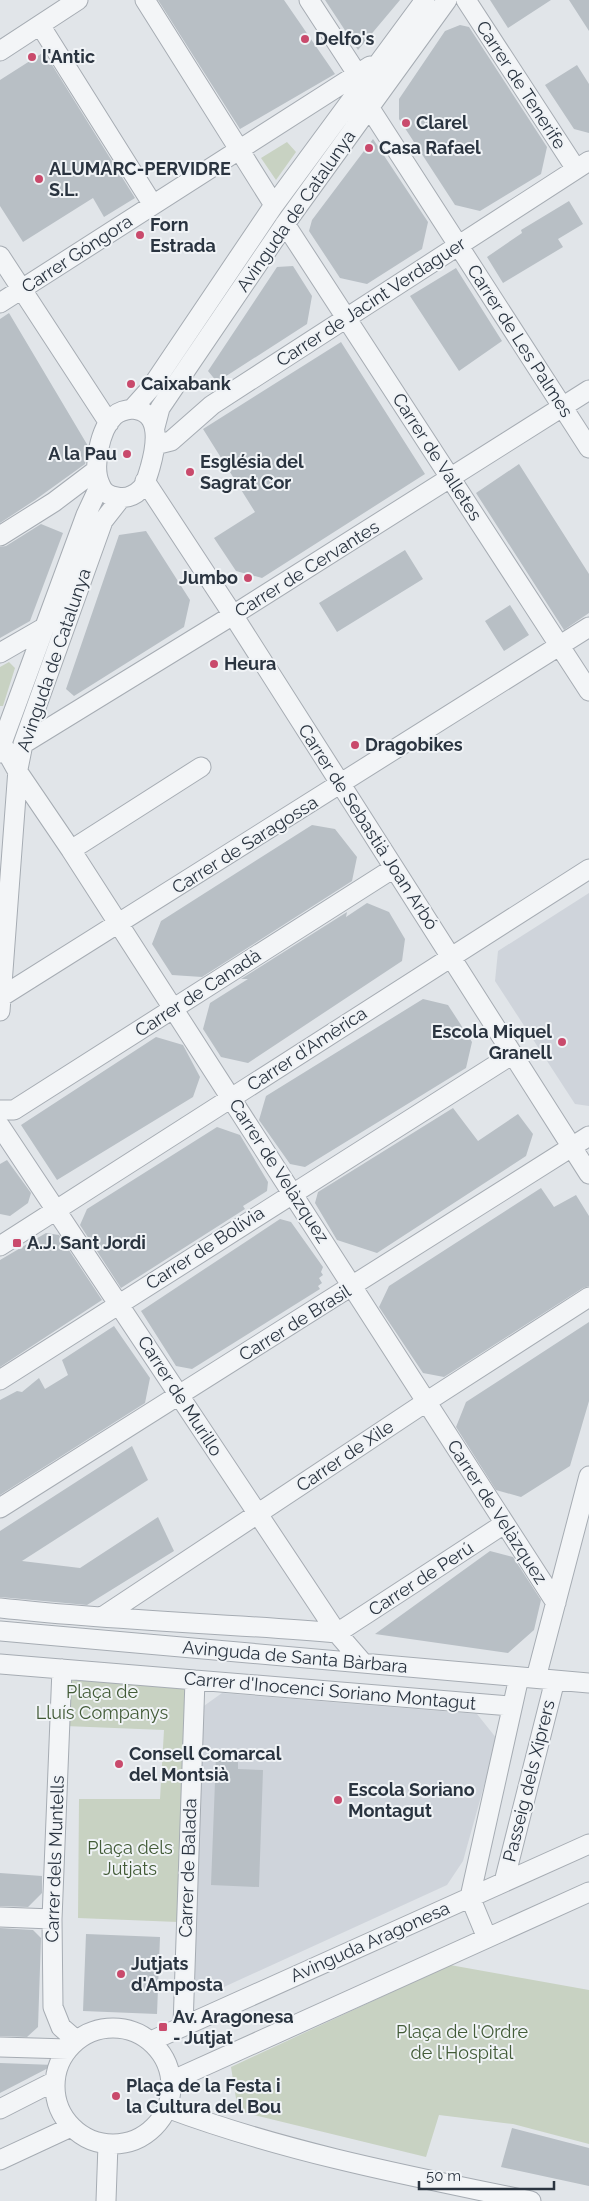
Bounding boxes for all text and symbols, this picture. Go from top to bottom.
street label: Carrer de Tenerife [472,17,571,153]
place label: Delfo's [315,28,374,49]
marker: Delfo's [299,33,311,45]
place label: l'Antic [42,46,95,67]
marker: l'Antic [26,51,38,63]
place label: Clarel [416,112,468,133]
marker: Clarel [400,117,412,129]
street label: Avinguda de Catalunya [232,126,359,296]
place label: Casa Rafael [379,137,481,158]
marker: Casa Rafael [363,142,375,154]
place label: ALUMARC-PERVIDRE S.L. [49,158,231,200]
marker: ALUMARC-PERVIDRE S.L. [33,173,45,185]
street label: Carrer Góngora [18,210,136,297]
place label: Forn Estrada [150,214,216,256]
marker: Forn Estrada [134,229,146,241]
street label: Carrer de Jacint Verdaguer [272,232,470,371]
street label: Carrer de Les Palmes [463,261,578,421]
place label: Caixabank [141,373,232,394]
marker: Caixabank [125,378,137,390]
street label: Carrer de Valletes [388,389,487,525]
place label: A la Pau [48,443,117,464]
marker: A la Pau [121,448,133,460]
place label: Església del Sagrat Cor [200,451,304,493]
marker: Església del Sagrat Cor [184,466,196,478]
street label: Carrer de Cervantes [231,516,383,621]
street label: Avinguda de Catalunya [12,565,95,754]
place label: Jumbo [179,567,238,588]
marker: Jumbo [242,572,254,584]
place label: Heura [224,653,276,674]
marker: Heura [208,658,220,670]
street label: Carrer de Sebastià Joan Arbó [294,720,443,934]
place label: Dragobikes [365,734,463,755]
marker: Dragobikes [349,739,361,751]
street label: Carrer de Saragossa [168,791,321,898]
street label: Carrer de Canadà [131,944,264,1041]
street label: Carrer d'Amèrica [243,1002,370,1095]
place label: Escola Miquel Granell [432,1021,552,1063]
marker: Escola Miquel Granell [556,1036,568,1048]
street label: Carrer de Velàzquez [225,1095,334,1247]
street label: Carrer de Bolívia [142,1202,268,1294]
place label: A.J. Sant Jordi [27,1232,146,1253]
marker: A.J. Sant Jordi [11,1237,23,1249]
street label: Carrer de Brasil [235,1280,354,1365]
street label: Carrer de Murillo [134,1332,227,1460]
street label: Carrer de Xile [292,1415,398,1496]
street label: Carrer de Velàzquez [443,1436,552,1588]
street label: Carrer de Perú [364,1537,477,1620]
street label: Avinguda de Santa Bàrbara [182,1636,409,1677]
street label: Carrer d'Inocenci Soriano Montagut [183,1667,477,1714]
park label: Plaça de Lluís Companys [36,1681,168,1723]
street label: Passeig dels Xiprers [498,1697,559,1864]
place label: Consell Comarcal del Montsià [129,1743,282,1785]
marker: Consell Comarcal del Montsià [113,1758,125,1770]
street label: Carrer dels Muntells [41,1775,68,1943]
place label: Escola Soriano Montagut [348,1779,475,1821]
marker: Escola Soriano Montagut [332,1794,344,1806]
street label: Carrer de Balada [175,1798,200,1938]
park label: Plaça dels Jutjats [87,1837,173,1879]
street label: Avinguda Aragonesa [287,1897,453,1986]
place label: Jutjats d'Amposta [131,1953,223,1995]
marker: Jutjats d'Amposta [115,1968,127,1980]
place label: Av. Aragonesa - Jutjat [173,2006,294,2048]
marker: Av. Aragonesa - Jutjat [157,2021,169,2033]
park label: Plaça de l'Ordre de l'Hospital [396,2021,528,2063]
place label: Plaça de la Festa i la Cultura del Bou [126,2075,281,2117]
marker: Plaça de la Festa i la Cultura del Bou [110,2090,122,2102]
scale bar [419,2158,554,2190]
text: 50 m [426,2167,461,2185]

